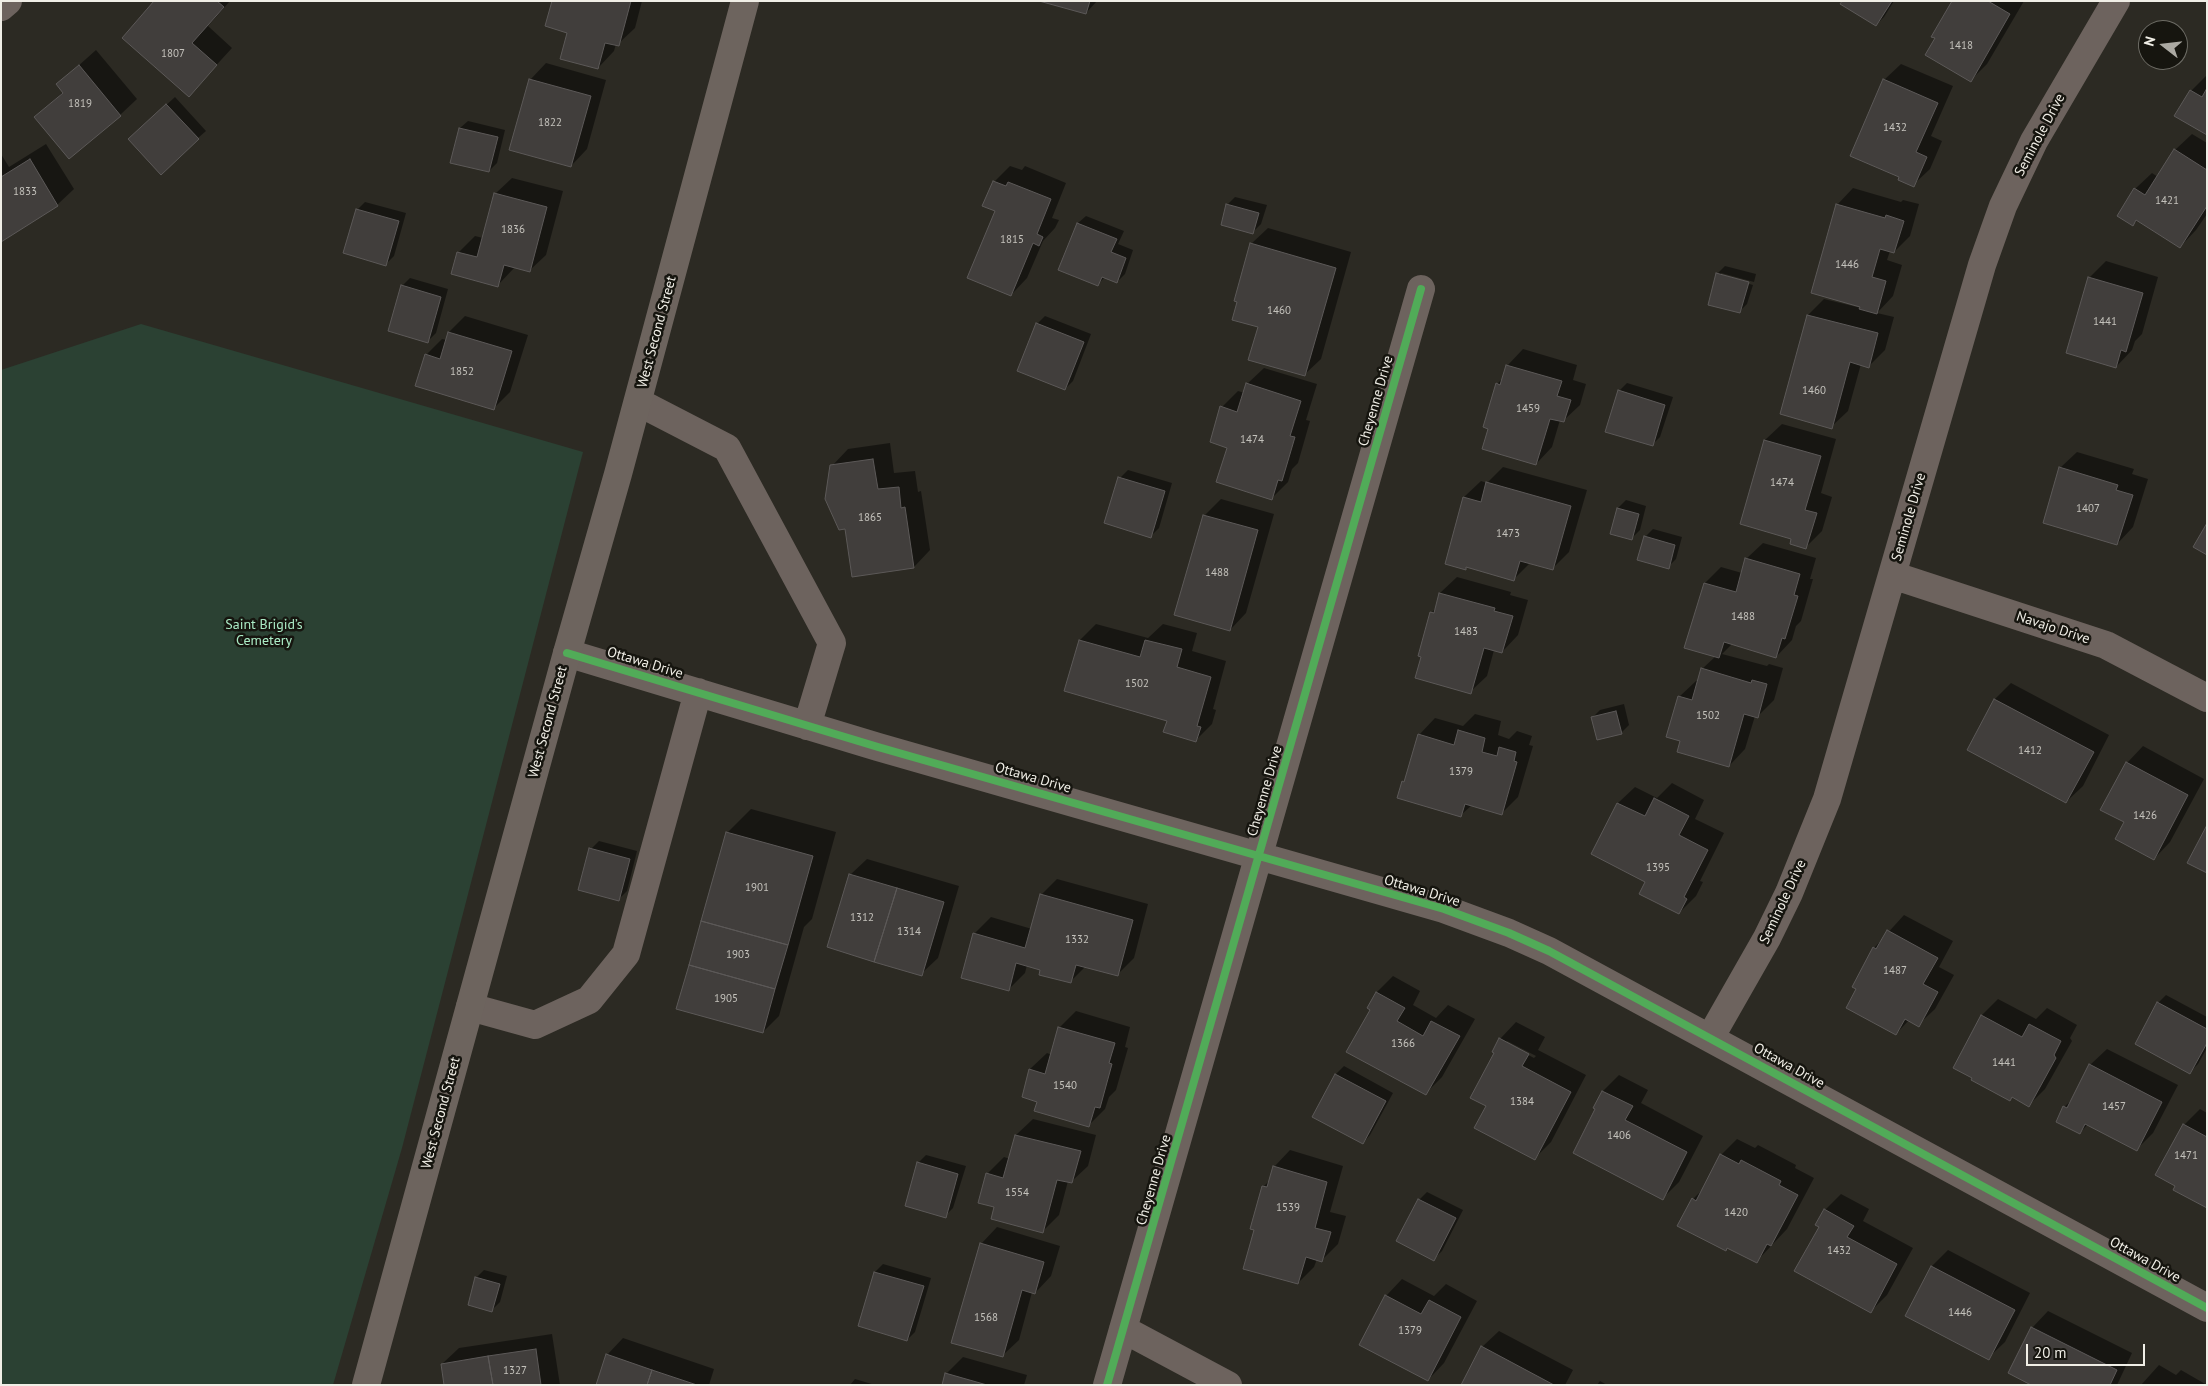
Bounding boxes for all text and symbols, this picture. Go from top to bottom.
north arrow [2138,20,2188,70]
text: N [2140,34,2159,48]
house number: 1418 [1949,39,1973,53]
house number: 1807 [161,47,185,61]
street label: Seminole Drive [2011,91,2069,179]
house number: 1819 [68,97,92,111]
house number: 1822 [538,116,562,130]
house number: 1432 [1883,121,1907,135]
house number: 1833 [13,185,37,199]
house number: 1421 [2155,194,2179,208]
house number: 1836 [501,223,525,237]
house number: 1815 [1000,233,1024,247]
house number: 1446 [1835,258,1859,272]
street label: West Second Street [634,274,680,390]
house number: 1460 [1267,304,1291,318]
house number: 1441 [2093,315,2117,329]
street label: Cheyenne Drive [1355,354,1397,448]
house number: 1852 [450,365,474,379]
house number: 1460 [1802,384,1826,398]
house number: 1459 [1516,402,1540,416]
house number: 1474 [1240,433,1264,447]
street label: Seminole Drive [1888,471,1930,563]
house number: 1474 [1770,476,1794,490]
house number: 1407 [2076,502,2100,516]
house number: 1865 [858,511,882,525]
house number: 1473 [1496,527,1520,541]
house number: 1488 [1205,566,1229,580]
street label: Navajo Drive [2014,608,2092,648]
house number: 1488 [1731,610,1755,624]
park label: Saint Brigid’s Cemetery [225,617,303,650]
house number: 1483 [1454,625,1478,639]
street label: Ottawa Drive [605,644,685,682]
street label: West Second Street [525,664,571,780]
house number: 1502 [1125,677,1149,691]
house number: 1502 [1696,709,1720,723]
street label: Cheyenne Drive [1244,744,1286,838]
house number: 1412 [2018,744,2042,758]
street label: Ottawa Drive [993,759,1073,797]
house number: 1379 [1449,765,1473,779]
house number: 1426 [2133,809,2157,823]
street label: Seminole Drive [1756,857,1810,947]
house number: 1395 [1646,861,1670,875]
street label: Ottawa Drive [1382,872,1462,910]
house number: 1901 [745,881,769,895]
house number: 1312 [850,911,874,925]
house number: 1314 [897,925,921,939]
house number: 1332 [1065,933,1089,947]
house number: 1903 [726,948,750,962]
house number: 1487 [1883,964,1907,978]
house number: 1905 [714,992,738,1006]
house number: 1366 [1391,1037,1415,1051]
street label: Ottawa Drive [1751,1040,1827,1092]
street label: West Second Street [418,1055,464,1171]
house number: 1441 [1992,1056,2016,1070]
house number: 1540 [1053,1079,1077,1093]
house number: 1384 [1510,1095,1534,1109]
house number: 1457 [2102,1100,2126,1114]
house number: 1406 [1607,1129,1631,1143]
street label: Cheyenne Drive [1133,1133,1175,1227]
house number: 1471 [2174,1149,2198,1163]
house number: 1554 [1005,1186,1029,1200]
house number: 1539 [1276,1201,1300,1215]
house number: 1420 [1724,1206,1748,1220]
street label: Ottawa Drive [2107,1234,2183,1286]
house number: 1432 [1827,1244,1851,1258]
house number: 1446 [1948,1306,1972,1320]
house number: 1568 [974,1311,998,1325]
house number: 1379 [1398,1324,1422,1338]
scale bar [2028,1334,2147,1366]
text: 20 m [2034,1343,2067,1362]
house number: 1327 [503,1364,527,1378]

